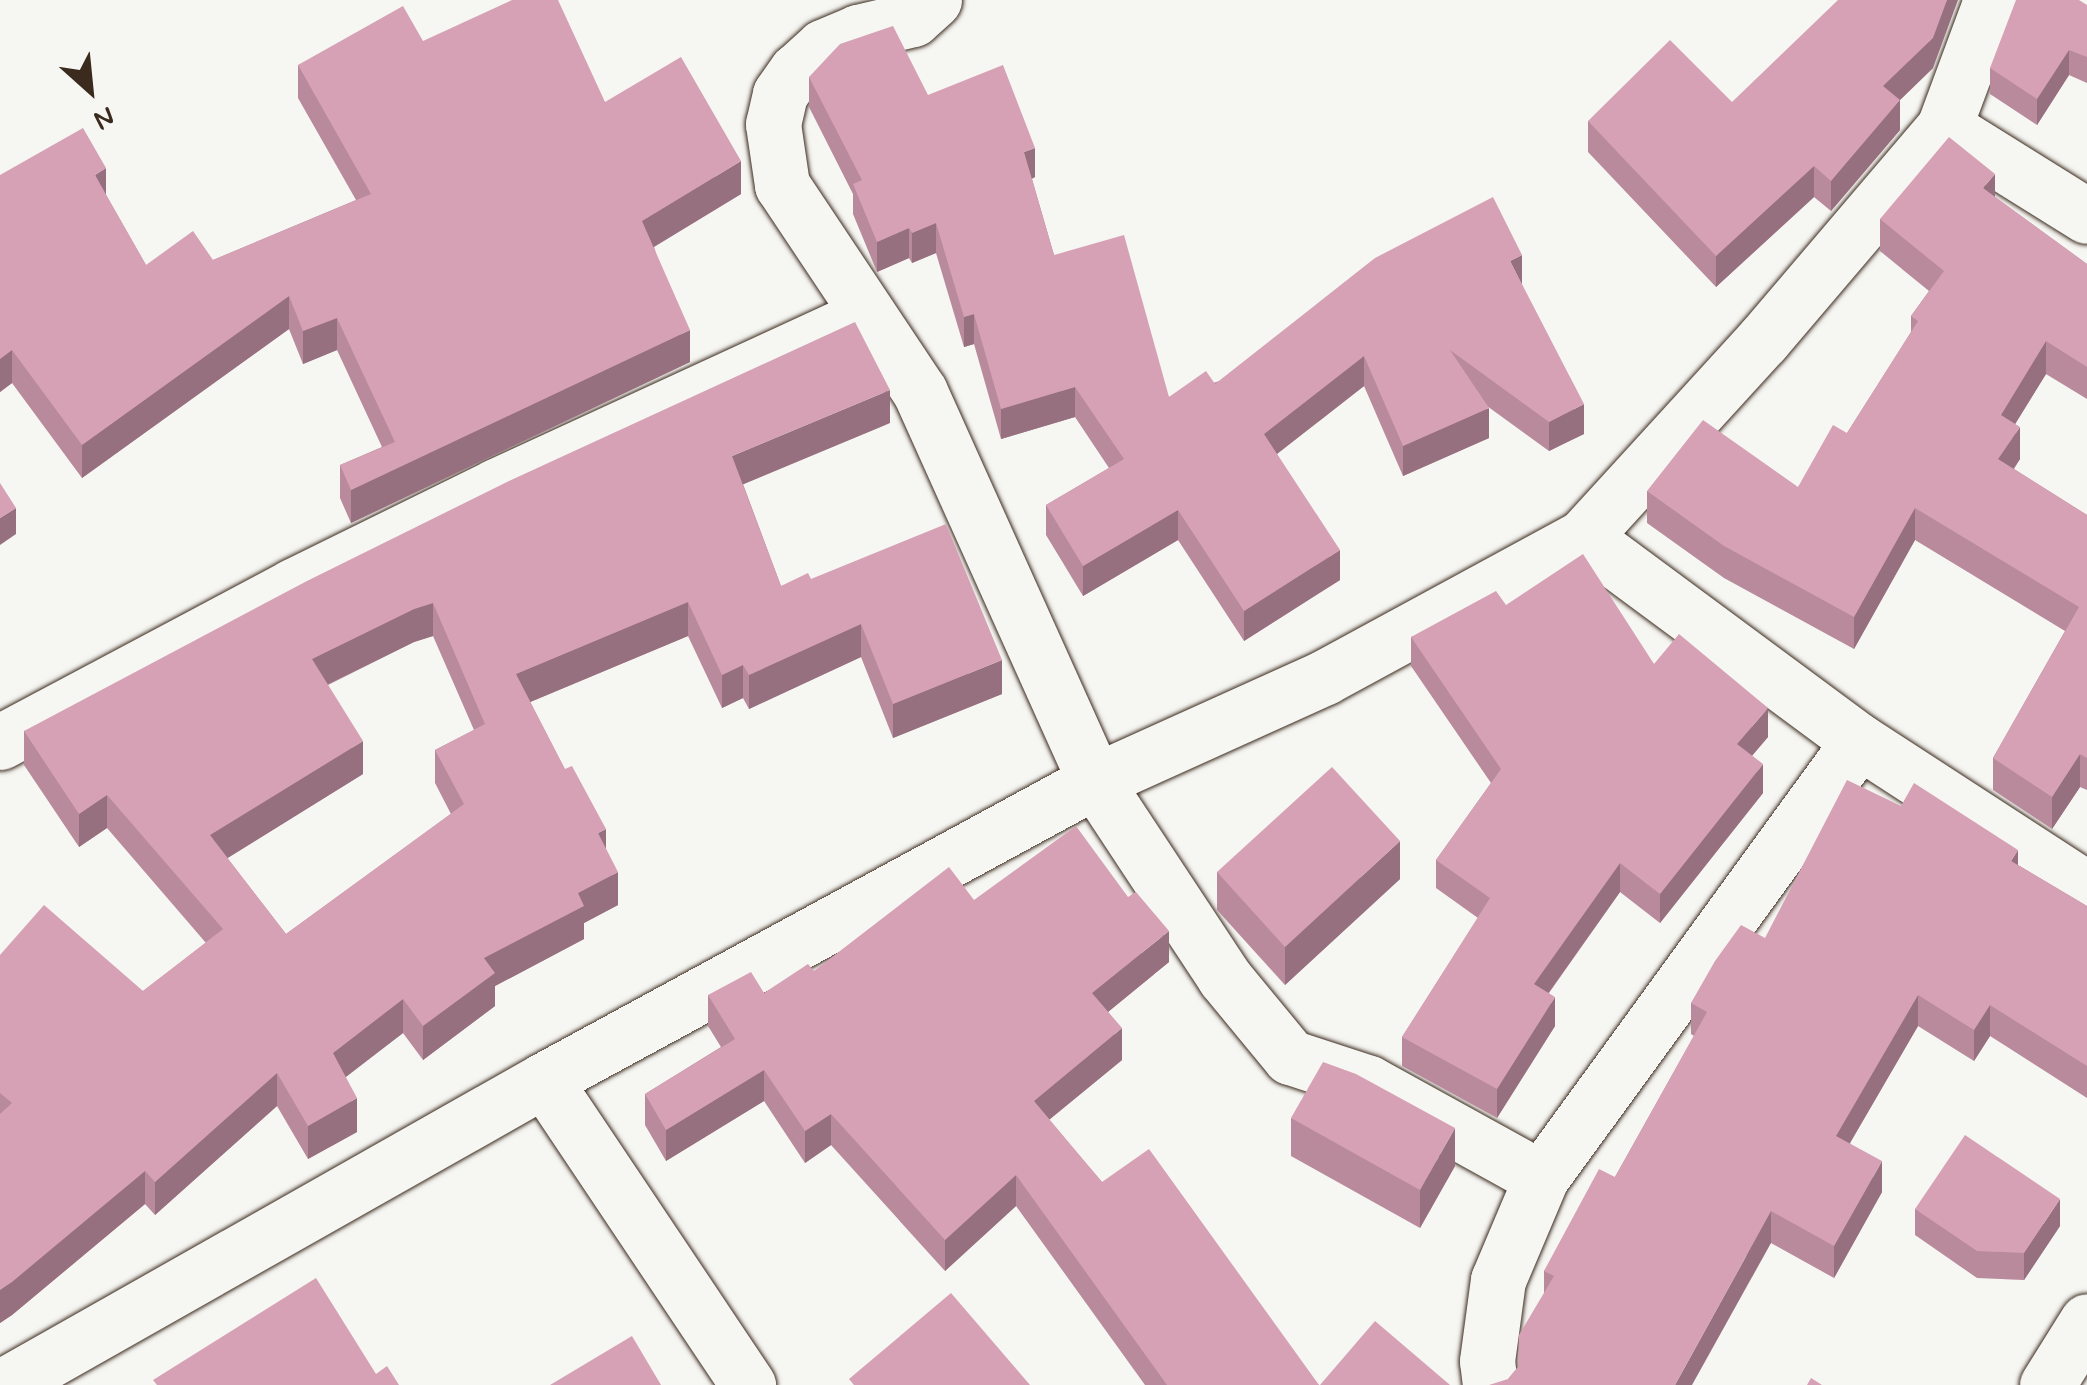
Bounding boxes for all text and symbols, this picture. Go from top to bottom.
north arrow [40,40,140,140]
text: N [87,96,121,138]

